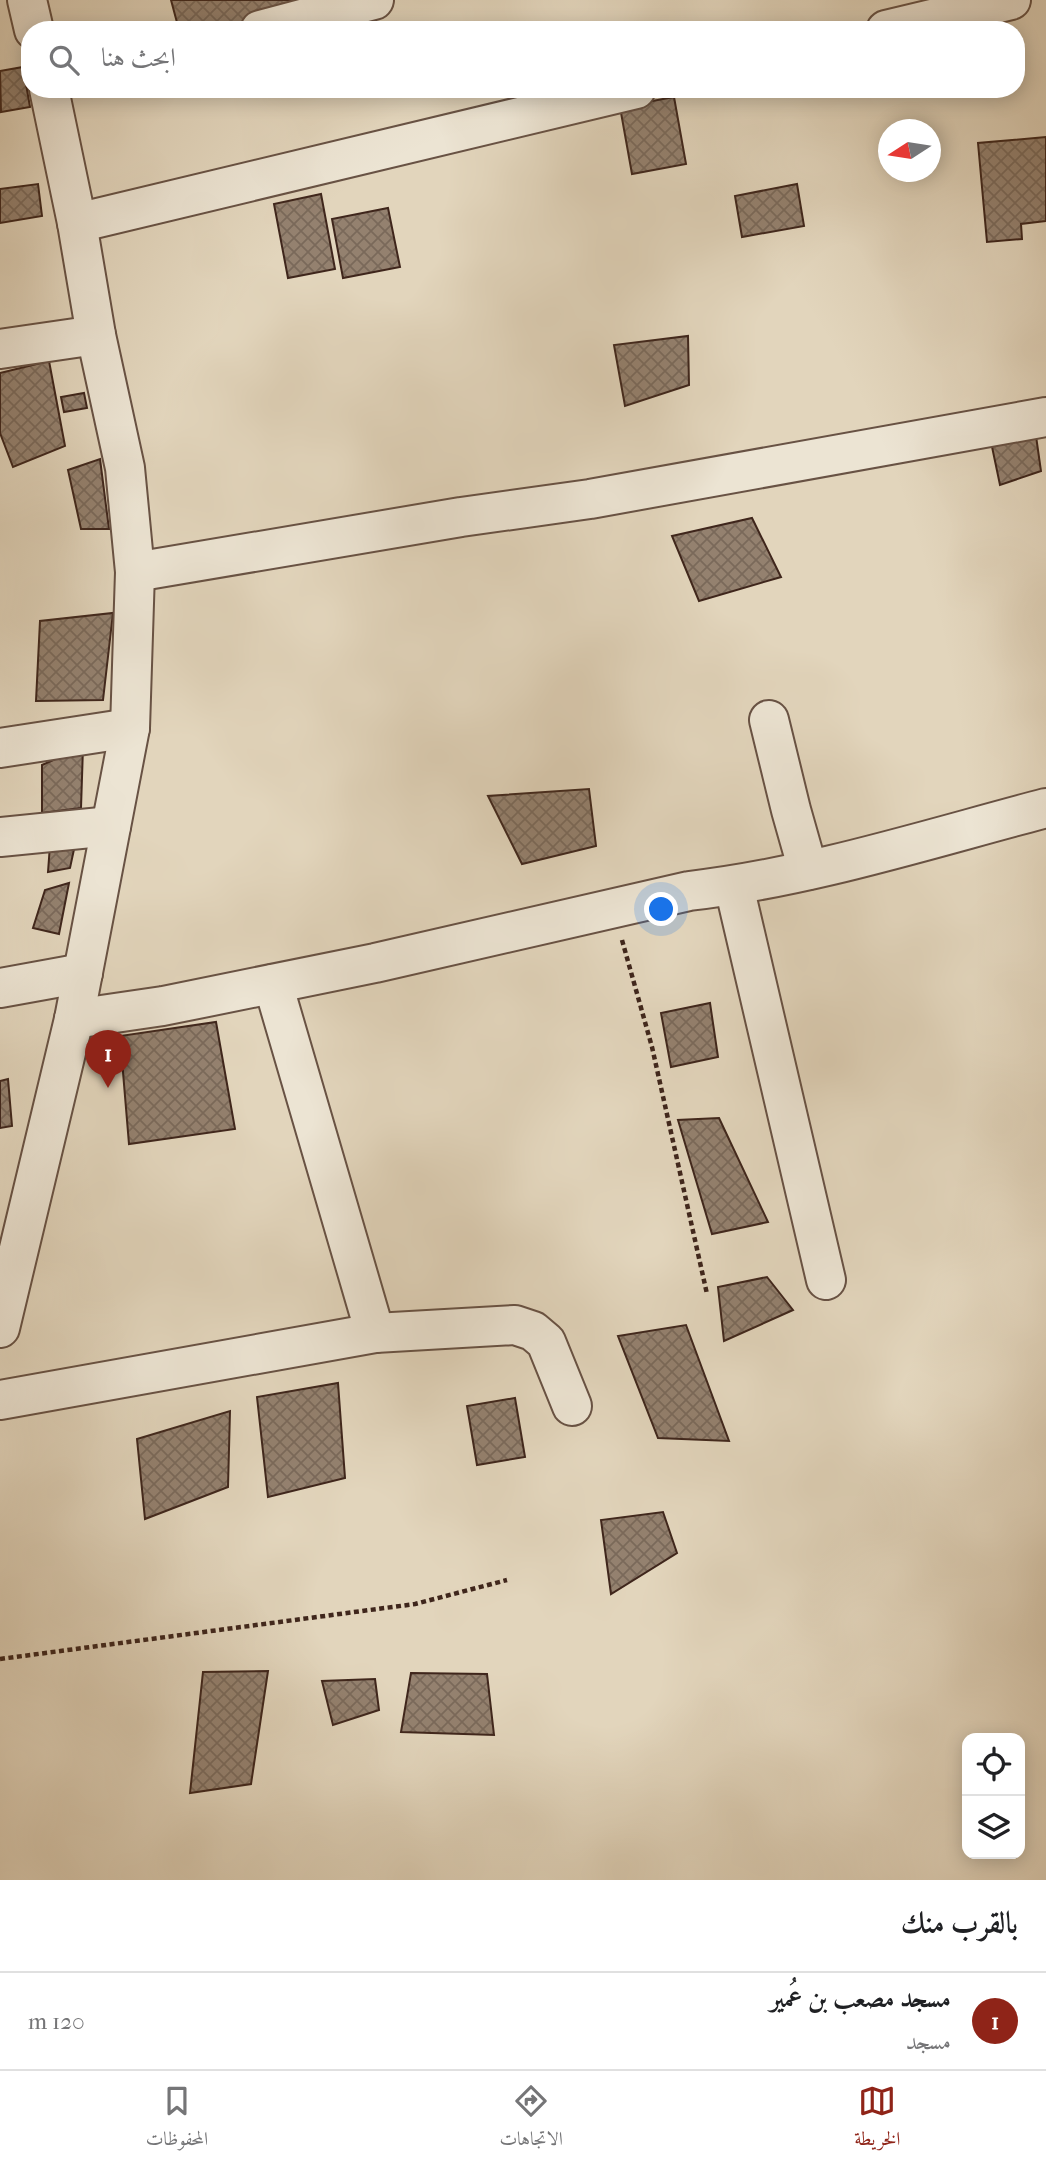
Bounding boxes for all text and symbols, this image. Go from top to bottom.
search box [21,21,1025,98]
icon: search [45,41,83,79]
text: ابحث هنا [101,42,176,73]
north arrow [878,119,941,182]
your location [644,892,678,926]
pin: 1 [85,1030,131,1088]
map controls [962,1733,1025,1859]
button: locate [962,1733,1025,1796]
button: layers [962,1796,1025,1859]
text: بالقرب منك [901,1906,1018,1941]
text: مسجد مصعب بن عُمير [770,1983,951,2014]
text: 120 m [28,2008,85,2035]
text: 1 [991,2008,999,2035]
text: مسجد [906,2028,951,2055]
tab: المحفوظات [146,2082,208,2157]
tab: الاتجاهات [499,2082,563,2157]
tab: الخريطة [854,2082,900,2157]

